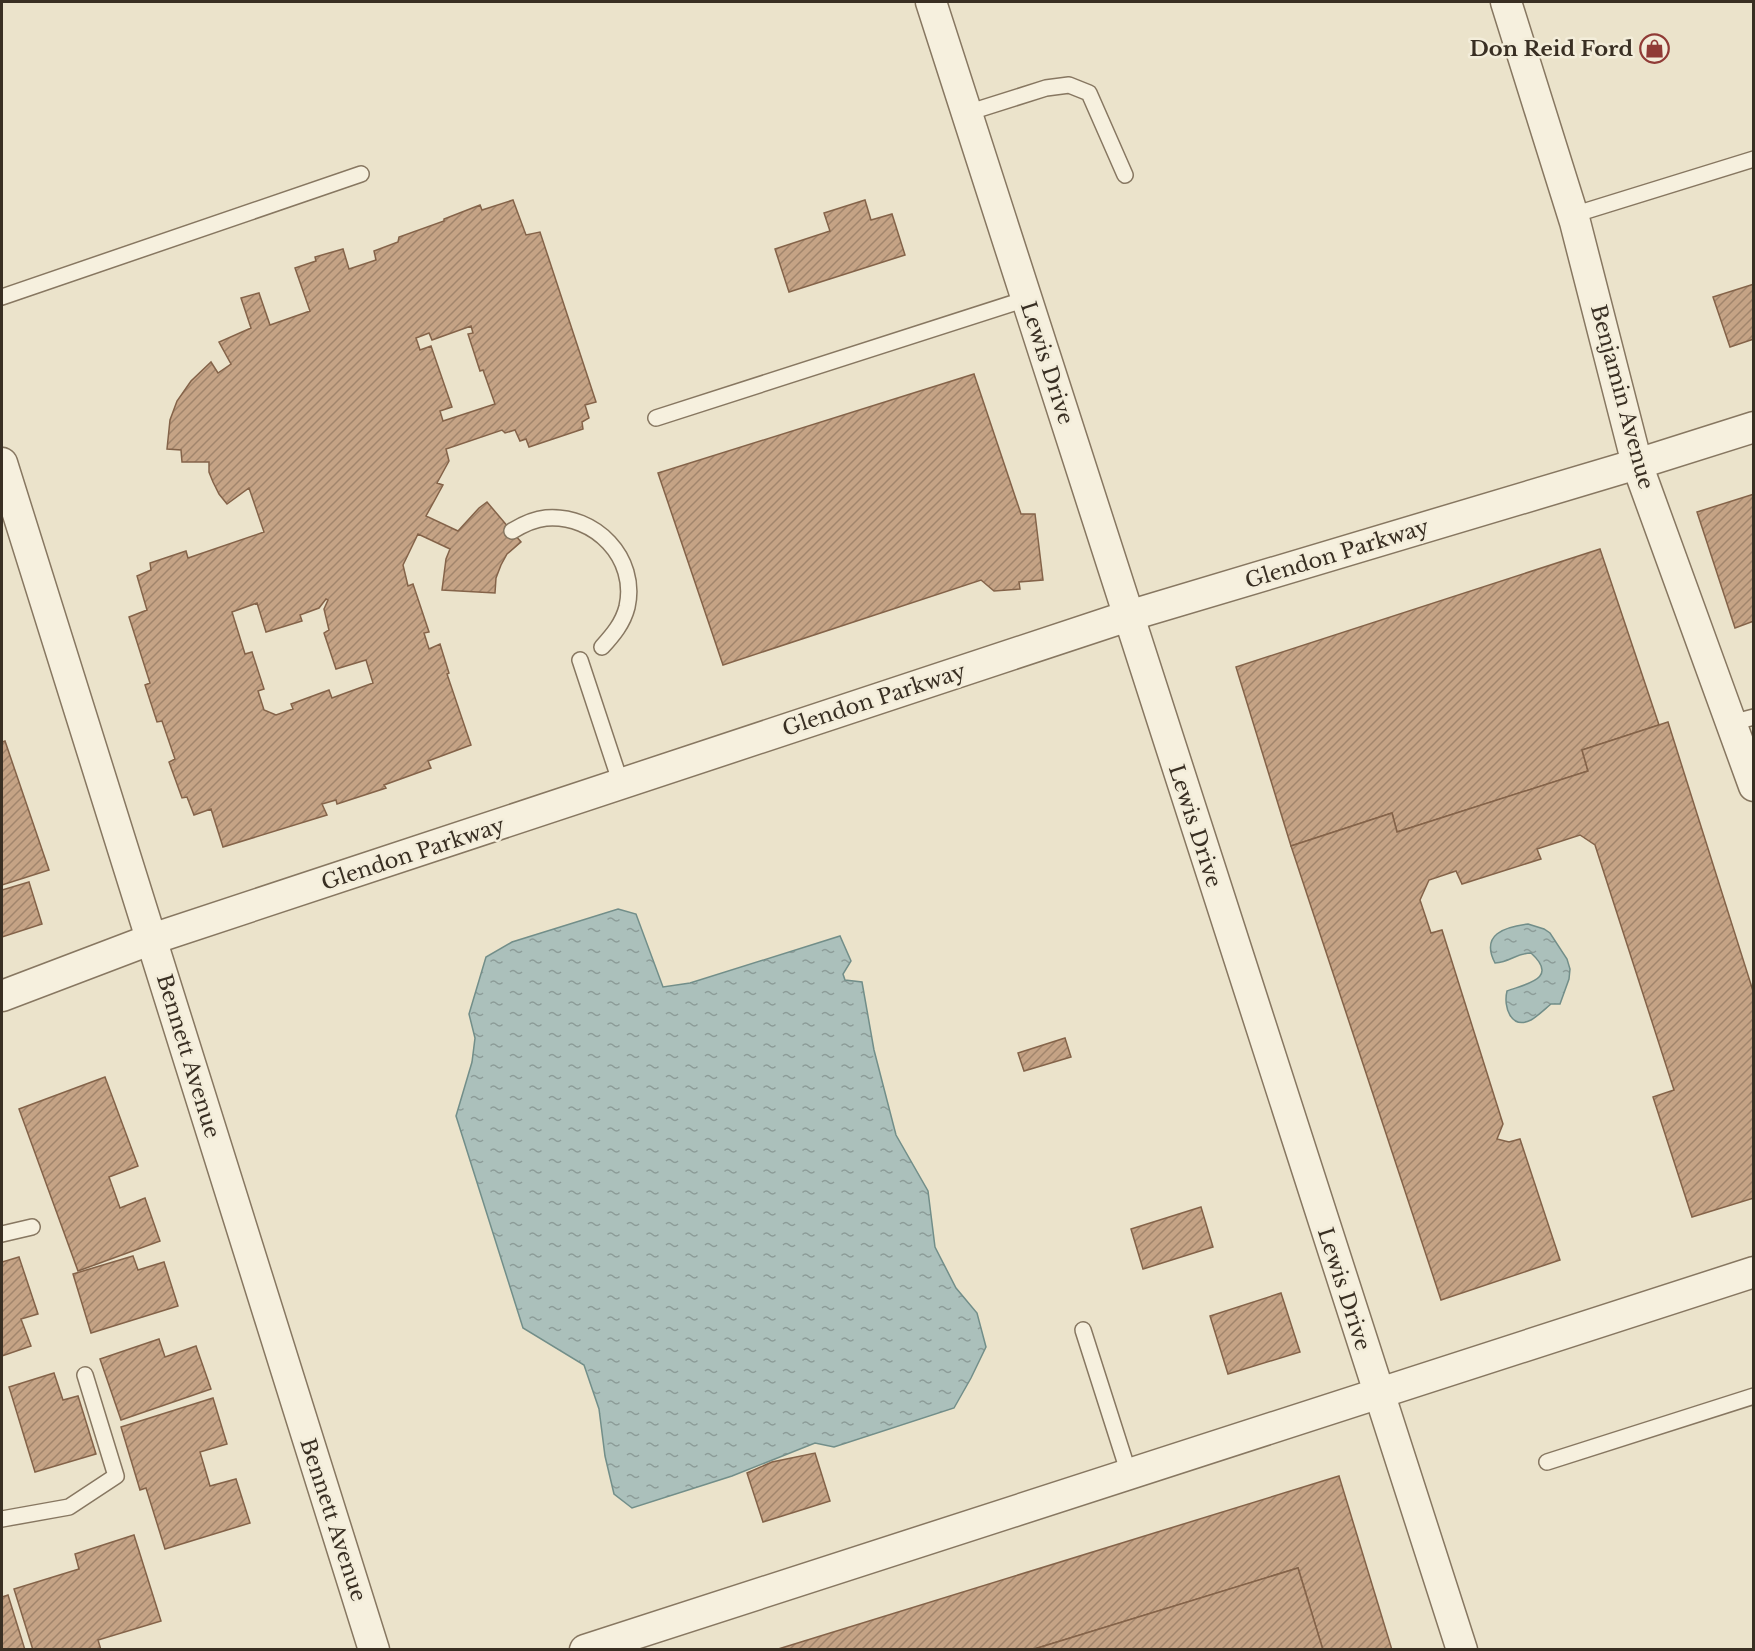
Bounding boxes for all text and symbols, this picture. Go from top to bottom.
shop icon: Don Reid Ford [1638,33,1670,65]
place label: Don Reid Ford [1470,36,1633,62]
street label: Lewis Drive [1015,298,1079,428]
street label: Benjamin Avenue [1585,302,1659,492]
street label: Glendon Parkway [1242,513,1433,594]
street label: Glendon Parkway [779,658,969,742]
street label: Lewis Drive [1163,761,1227,891]
street label: Glendon Parkway [318,812,508,896]
street label: Bennett Avenue [151,971,225,1141]
street label: Lewis Drive [1312,1224,1376,1354]
street label: Bennett Avenue [294,1435,372,1605]

